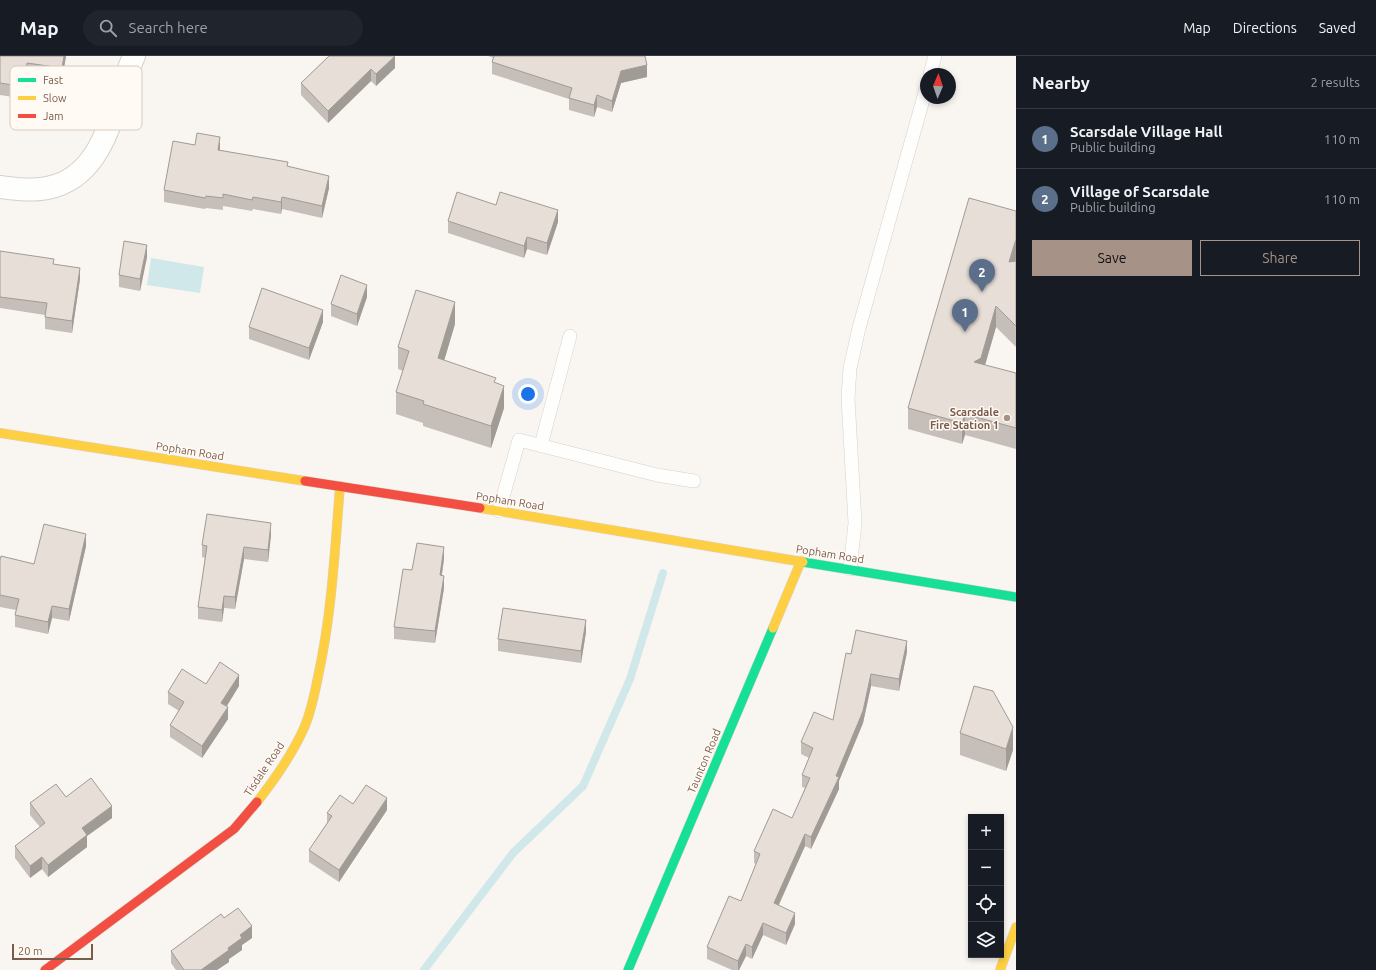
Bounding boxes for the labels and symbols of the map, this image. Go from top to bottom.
legend [10,66,142,130]
north arrow [920,68,956,104]
text: Fast [43,74,64,86]
text: Slow [43,92,67,104]
text: Jam [43,110,64,122]
pin: 2 [969,259,995,292]
pin: 1 [952,299,978,332]
your location [518,384,538,404]
place label: Scarsdale Fire Station 1 [930,406,999,431]
marker: Scarsdale Fire Station 1 [1002,413,1012,423]
street label: Popham Road [155,440,225,462]
street label: Popham Road [475,490,545,512]
street label: Popham Road [795,543,865,565]
street label: Taunton Road [685,727,723,795]
street label: Tisdale Road [241,740,287,798]
scale bar [12,942,93,961]

